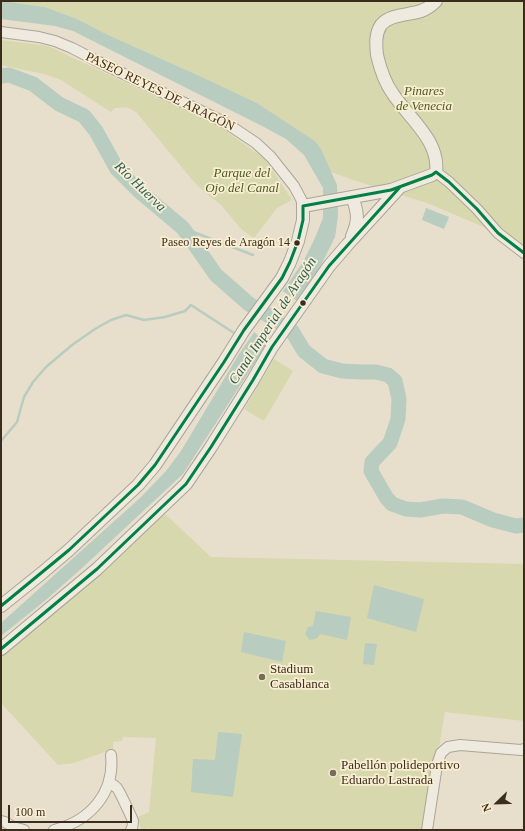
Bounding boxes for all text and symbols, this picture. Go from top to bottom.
street label: PASEO REYES DE ARAGÓN [83,49,237,135]
park label: Pinares de Venecia [396,84,452,115]
water label: Río Huerva [111,158,169,216]
park label: Parque del Ojo del Canal [205,166,279,197]
place label: Paseo Reyes de Aragón 14 [161,236,290,250]
marker: Paseo Reyes de Aragón 14 [292,238,302,248]
water label: Canal Imperial de Aragón [226,254,320,388]
unlabelled marker [298,298,308,308]
place label: Stadium Casablanca [270,662,329,693]
marker: Stadium Casablanca [257,672,267,682]
place label: Pabellón polideportivo Eduardo Lastrada [341,758,460,789]
marker: Pabellón polideportivo Eduardo Lastrada [328,768,338,778]
north arrow [477,783,517,823]
scale bar [10,797,134,823]
text: N [479,802,493,814]
text: 100 m [15,805,45,819]

